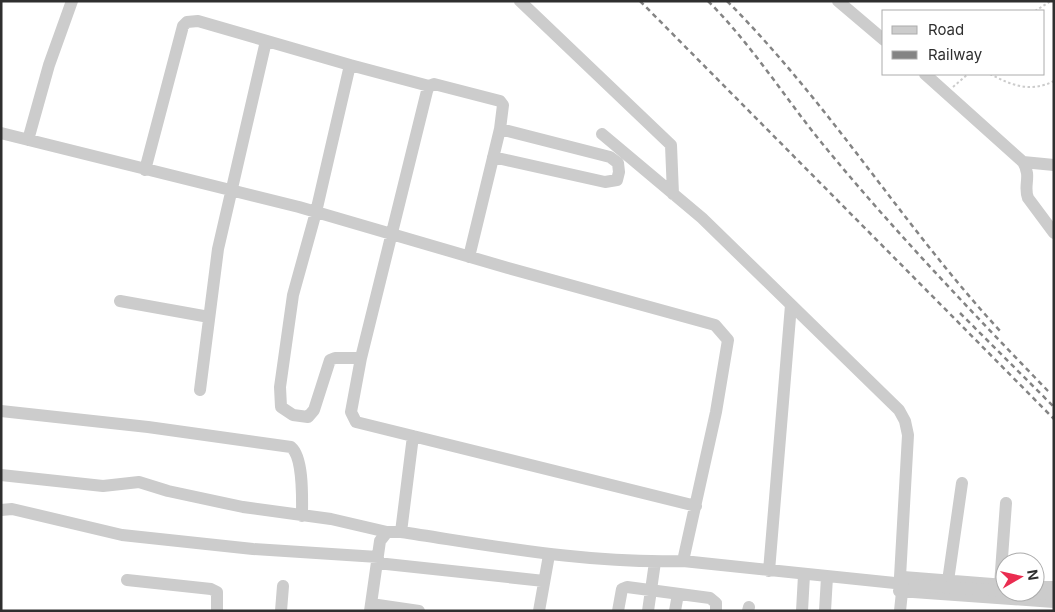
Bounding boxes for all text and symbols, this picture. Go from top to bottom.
legend [882,10,1045,75]
text: Road [928,20,964,39]
text: Railway [928,45,983,64]
north arrow [995,552,1045,602]
text: N [1024,568,1043,581]

